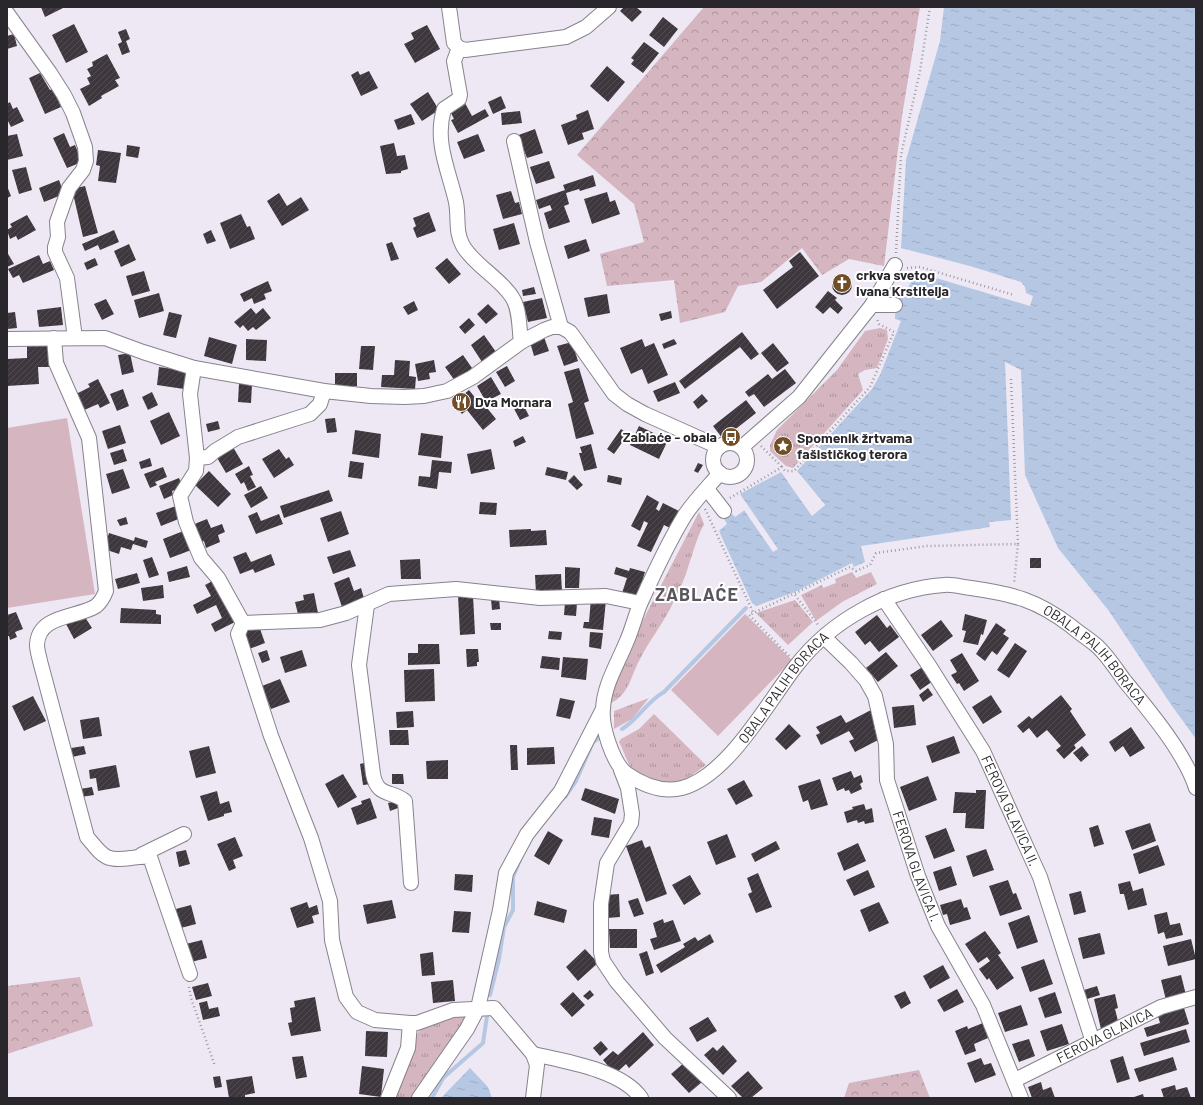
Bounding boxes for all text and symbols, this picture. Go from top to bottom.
place label: crkva svetog Ivana Krstitelja [856,266,949,299]
church icon: crkva svetog Ivana Krstitelja [831,272,853,294]
restaurant icon: Dva Mornara [450,391,472,413]
place label: Dva Mornara [475,393,552,410]
bus stop icon: Zablaće - obala [720,426,742,448]
place label: Zablaće - obala [623,428,717,445]
place label: Spomenik žrtvama fašističkog terora [797,429,912,462]
place icon: Spomenik žrtvama fašističkog terora [772,435,794,457]
district label: ZABLAĆE [655,583,739,605]
street label: OBALA PALIH BORACA [1041,601,1150,708]
street label: OBALA PALIH BORACA [734,627,832,747]
street label: FEROVA GLAVICA II. [978,752,1043,869]
street label: FEROVA GLAVICA I. [890,809,944,924]
street label: FEROVA GLAVICA [1053,1003,1156,1066]

